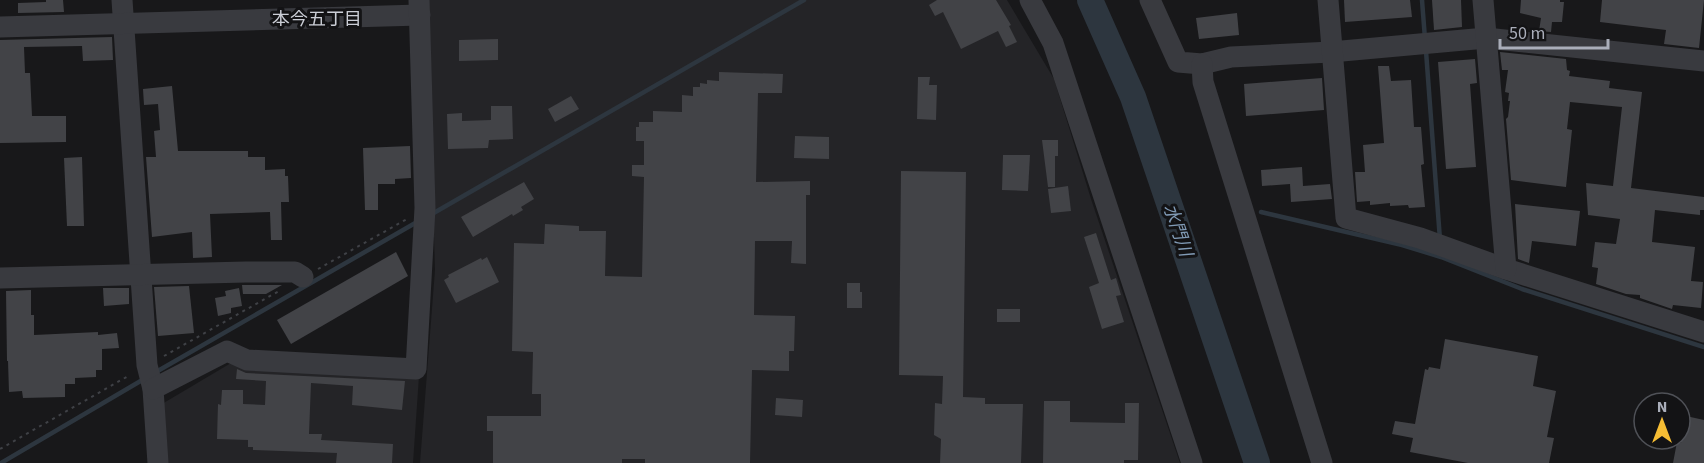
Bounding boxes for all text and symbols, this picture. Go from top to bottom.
district label: 本今五丁目 [272,7,362,32]
scale bar [1500,12,1608,50]
text: 50 m [1509,21,1545,46]
water label: 水門川 [1157,201,1199,262]
north arrow [1632,391,1692,451]
text: N [1657,396,1667,418]

